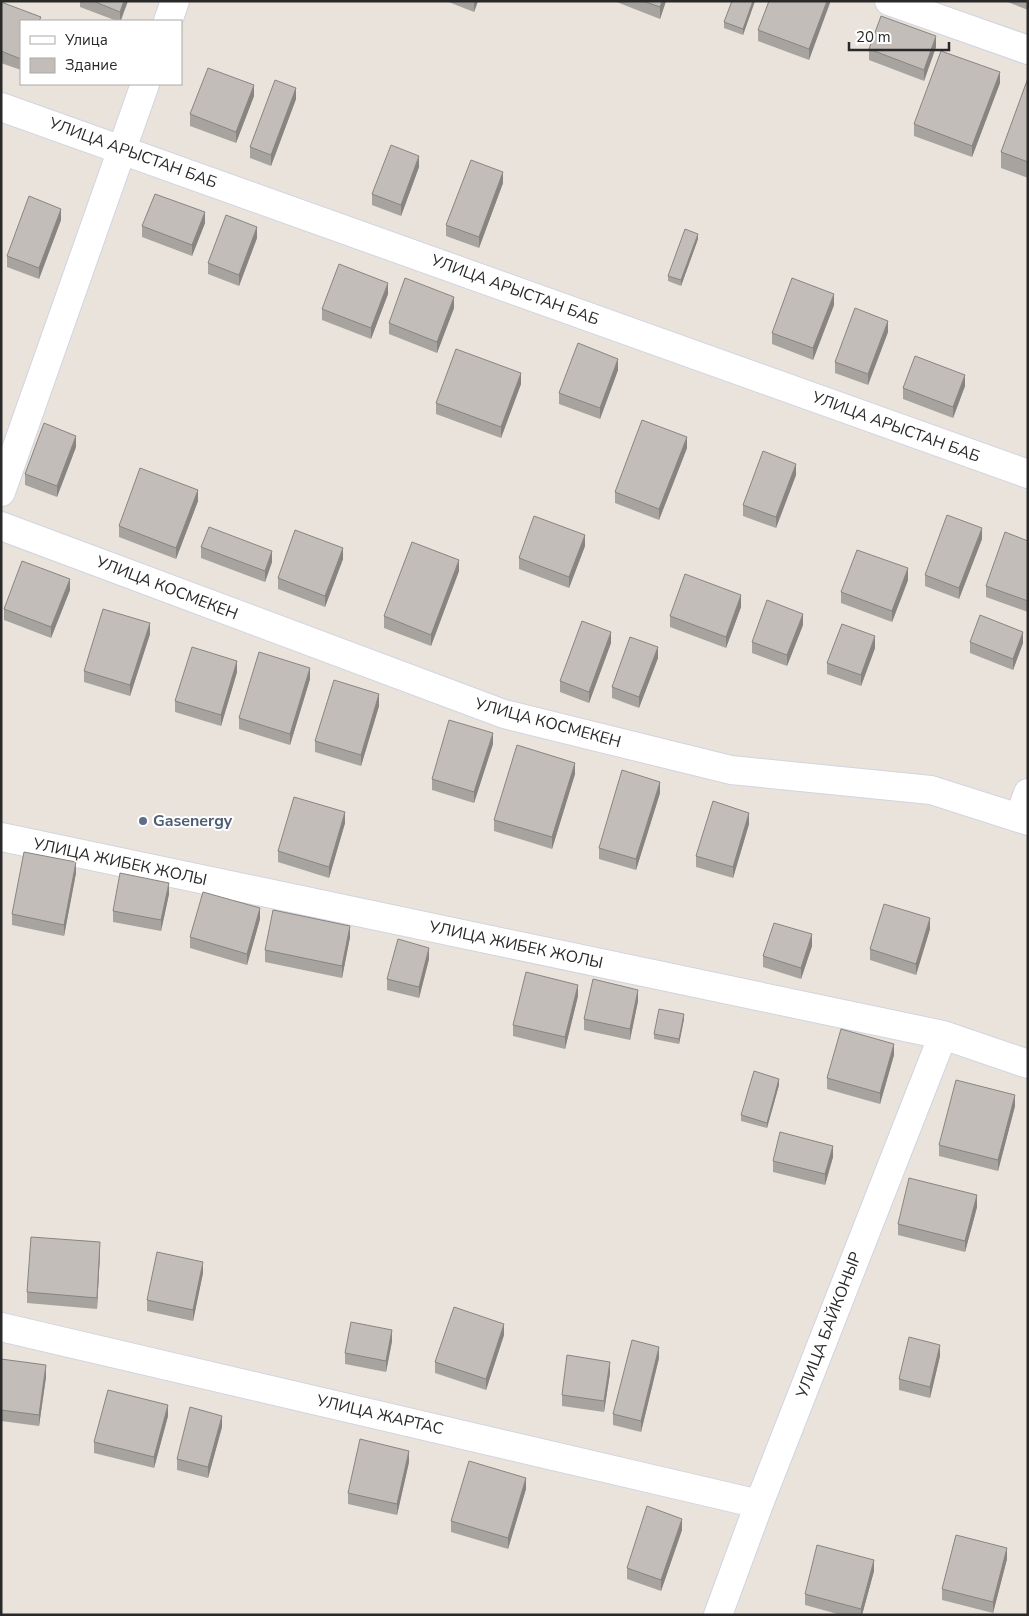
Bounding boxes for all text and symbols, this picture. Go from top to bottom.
legend [20,20,182,85]
scale bar [849,20,949,52]
text: 20 m [856,27,891,47]
text: Улица [64,30,108,50]
text: Здание [65,55,117,75]
street label: УЛИЦА АРЫСТАН БАБ [45,112,220,194]
street label: УЛИЦА АРЫСТАН БАБ [427,249,602,331]
street label: УЛИЦА АРЫСТАН БАБ [808,386,983,468]
street label: УЛИЦА КОСМЕКЕН [92,550,241,625]
street label: УЛИЦА КОСМЕКЕН [472,693,623,753]
place label: Gasenergy [153,810,233,832]
marker: Gasenergy [137,815,149,827]
street label: УЛИЦА ЖИБЕК ЖОЛЫ [30,833,209,891]
street label: УЛИЦА ЖИБЕК ЖОЛЫ [426,916,605,974]
street label: УЛИЦА БАЙКОНЫР [791,1249,867,1402]
street label: УЛИЦА ЖАРТАС [313,1389,446,1440]

